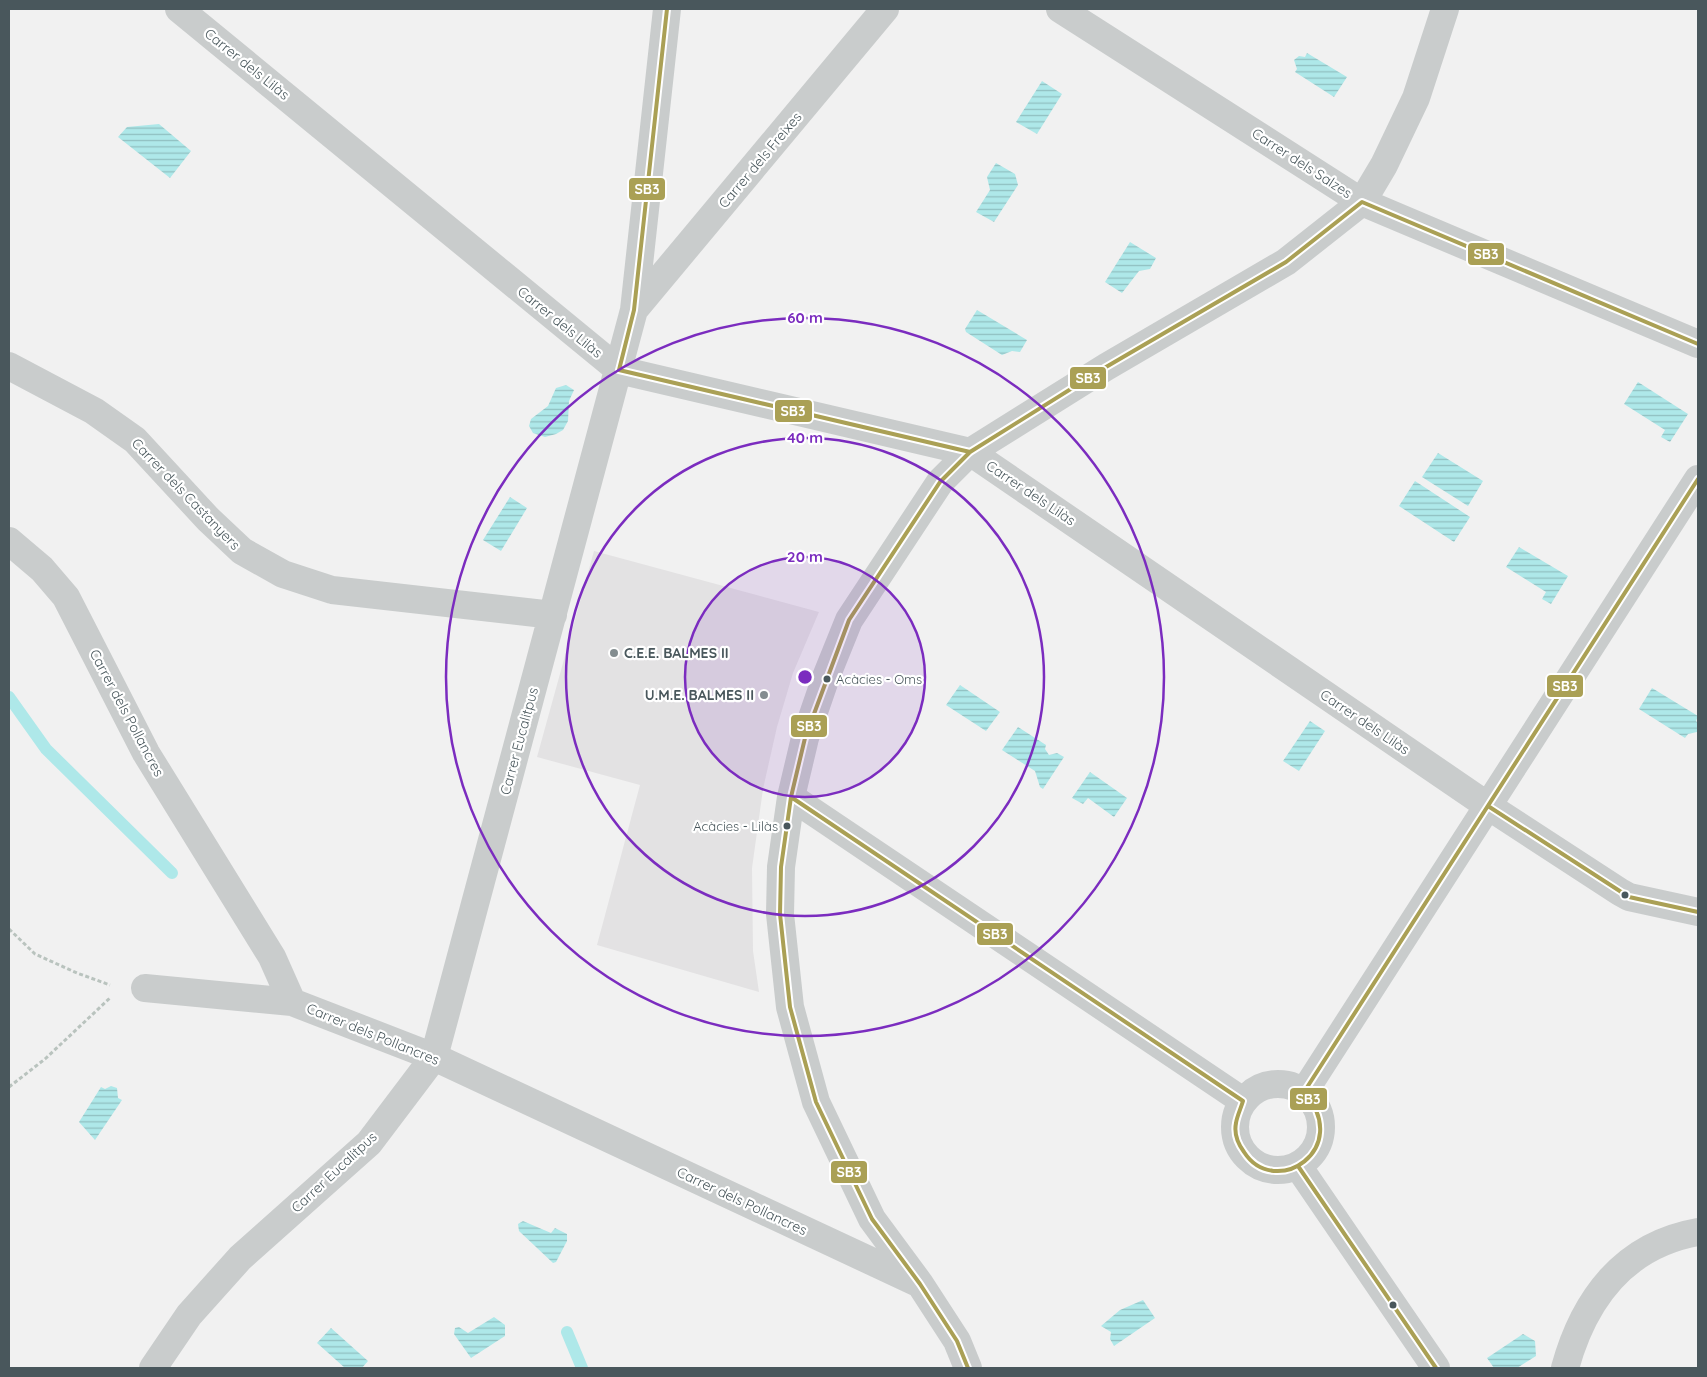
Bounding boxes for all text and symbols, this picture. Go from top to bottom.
street label: Carrer dels Lilàs [201,24,293,104]
street label: Carrer dels Freixes [715,108,805,212]
street label: Carrer dels Salzes [1249,124,1355,202]
line badge: SB3 [628,177,666,201]
text: SB3 [634,180,660,198]
line badge: SB3 [1467,242,1505,266]
text: SB3 [1473,245,1499,263]
street label: Carrer dels Lilàs [514,282,606,362]
text: 60 m [787,308,823,327]
line badge: SB3 [1069,366,1107,390]
text: SB3 [1075,369,1101,387]
line badge: SB3 [774,399,813,423]
text: SB3 [780,402,806,420]
text: 40 m [787,428,823,447]
street label: Carrer dels Castanyers [128,434,244,554]
street label: Carrer dels Lilàs [983,456,1079,530]
text: 20 m [787,547,823,566]
place label: C.E.E. BALMES II [624,644,729,662]
street label: Carrer dels Pollancres [86,646,168,780]
marker: C.E.E. BALMES II [608,647,620,659]
centre of rings [796,668,814,686]
place label: Acàcies - Oms [836,671,922,687]
marker: Acàcies - Oms [822,674,832,684]
line badge: SB3 [1546,674,1584,698]
text: SB3 [1552,677,1578,695]
street label: Carrer Eucalitpus [496,685,542,797]
street label: Carrer dels Lilàs [1317,685,1413,759]
place label: U.M.E. BALMES II [645,686,754,704]
marker: U.M.E. BALMES II [758,689,770,701]
line badge: SB3 [790,714,828,738]
text: SB3 [796,717,822,735]
place label: Acàcies - Lilàs [693,818,778,834]
marker: Acàcies - Lilàs [782,821,792,831]
unlabelled marker [1620,890,1630,900]
line badge: SB3 [976,922,1014,946]
text: SB3 [982,925,1008,943]
street label: Carrer dels Pollancres [304,999,442,1069]
line badge: SB3 [1289,1087,1328,1111]
text: SB3 [1295,1090,1321,1108]
street label: Carrer Eucalitpus [287,1128,381,1216]
line badge: SB3 [830,1160,868,1184]
street label: Carrer dels Pollancres [674,1163,810,1239]
text: SB3 [836,1163,862,1181]
unlabelled marker [1388,1300,1398,1310]

